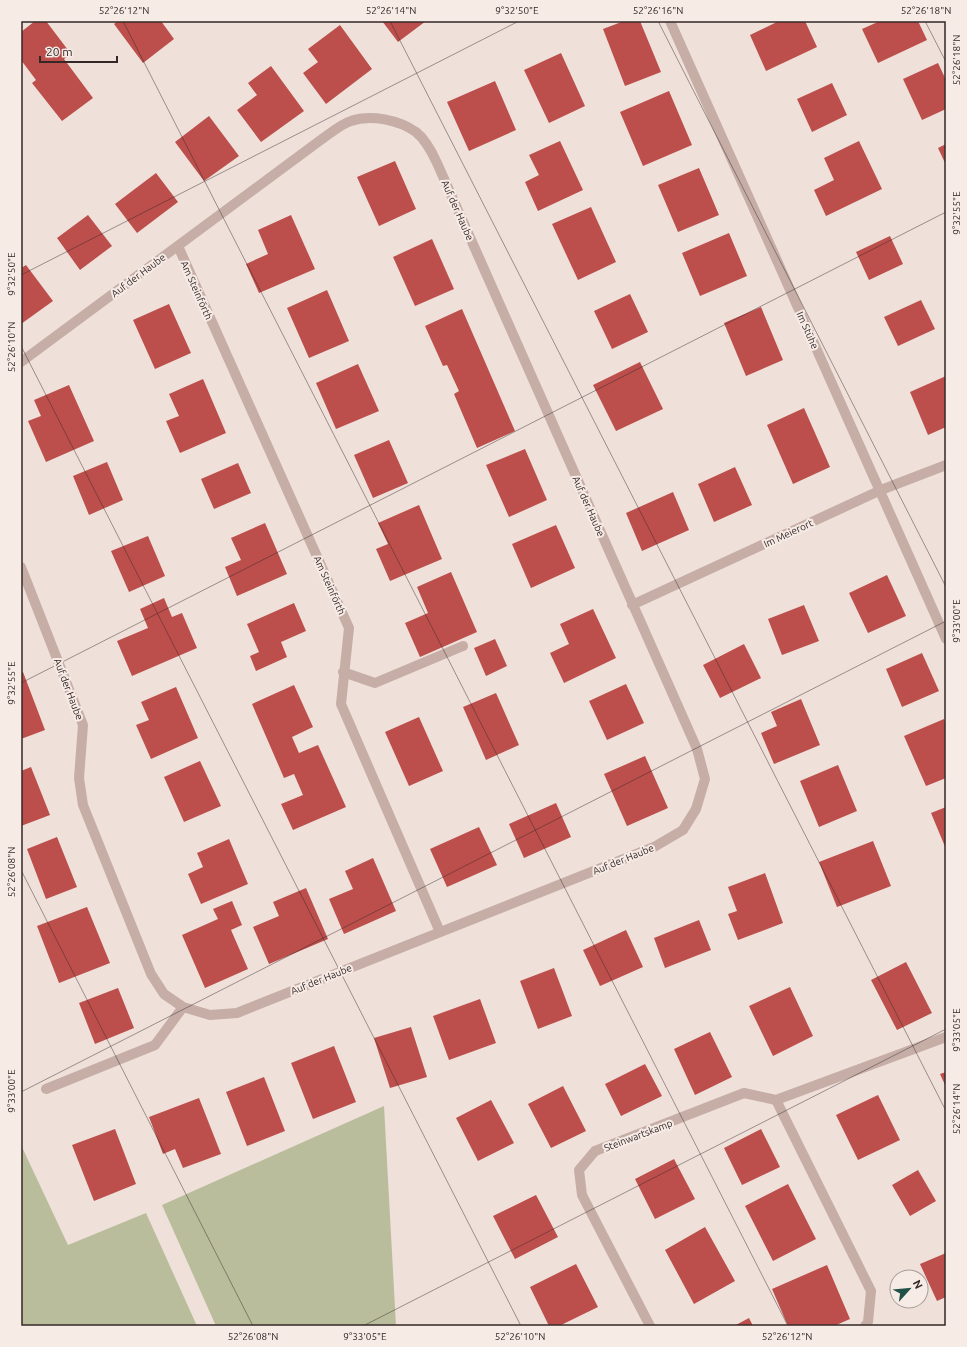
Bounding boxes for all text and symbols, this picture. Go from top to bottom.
text: 52°26'12"N [99,5,149,16]
text: 52°26'14"N [366,5,416,16]
text: 9°32'50"E [495,5,539,16]
text: 52°26'16"N [633,5,683,16]
text: 52°26'18"N [901,5,951,16]
text: 52°26'18"N [951,35,962,85]
scale bar [40,38,117,64]
text: 20 m [46,45,73,58]
street label: Auf der Haube [439,178,476,242]
text: 9°32'55"E [951,191,962,235]
street label: Auf der Haube [109,251,168,299]
text: 9°32'50"E [6,252,17,296]
street label: Am Steinförth [179,259,214,321]
street label: Im Stühe [794,310,821,351]
text: 52°26'10"N [6,322,17,372]
street label: Auf der Haube [570,474,607,538]
street label: Im Meierort [762,517,815,550]
street label: Am Steinförth [312,554,347,616]
text: 9°33'00"E [951,599,962,643]
street label: Auf der Haube [52,657,85,721]
text: 9°32'55"E [6,661,17,705]
street label: Auf der Haube [591,842,655,877]
text: 52°26'08"N [6,847,17,897]
street label: Auf der Haube [289,962,353,997]
text: 9°33'05"E [951,1008,962,1052]
text: 9°33'00"E [6,1069,17,1113]
text: 52°26'14"N [951,1084,962,1134]
street label: Steinwartskamp [602,1117,674,1154]
north arrow [889,1269,929,1309]
text: N [911,1278,925,1291]
text: 52°26'08"N [228,1331,278,1342]
text: 9°33'05"E [343,1331,387,1342]
text: 52°26'10"N [495,1331,545,1342]
text: 52°26'12"N [762,1331,812,1342]

